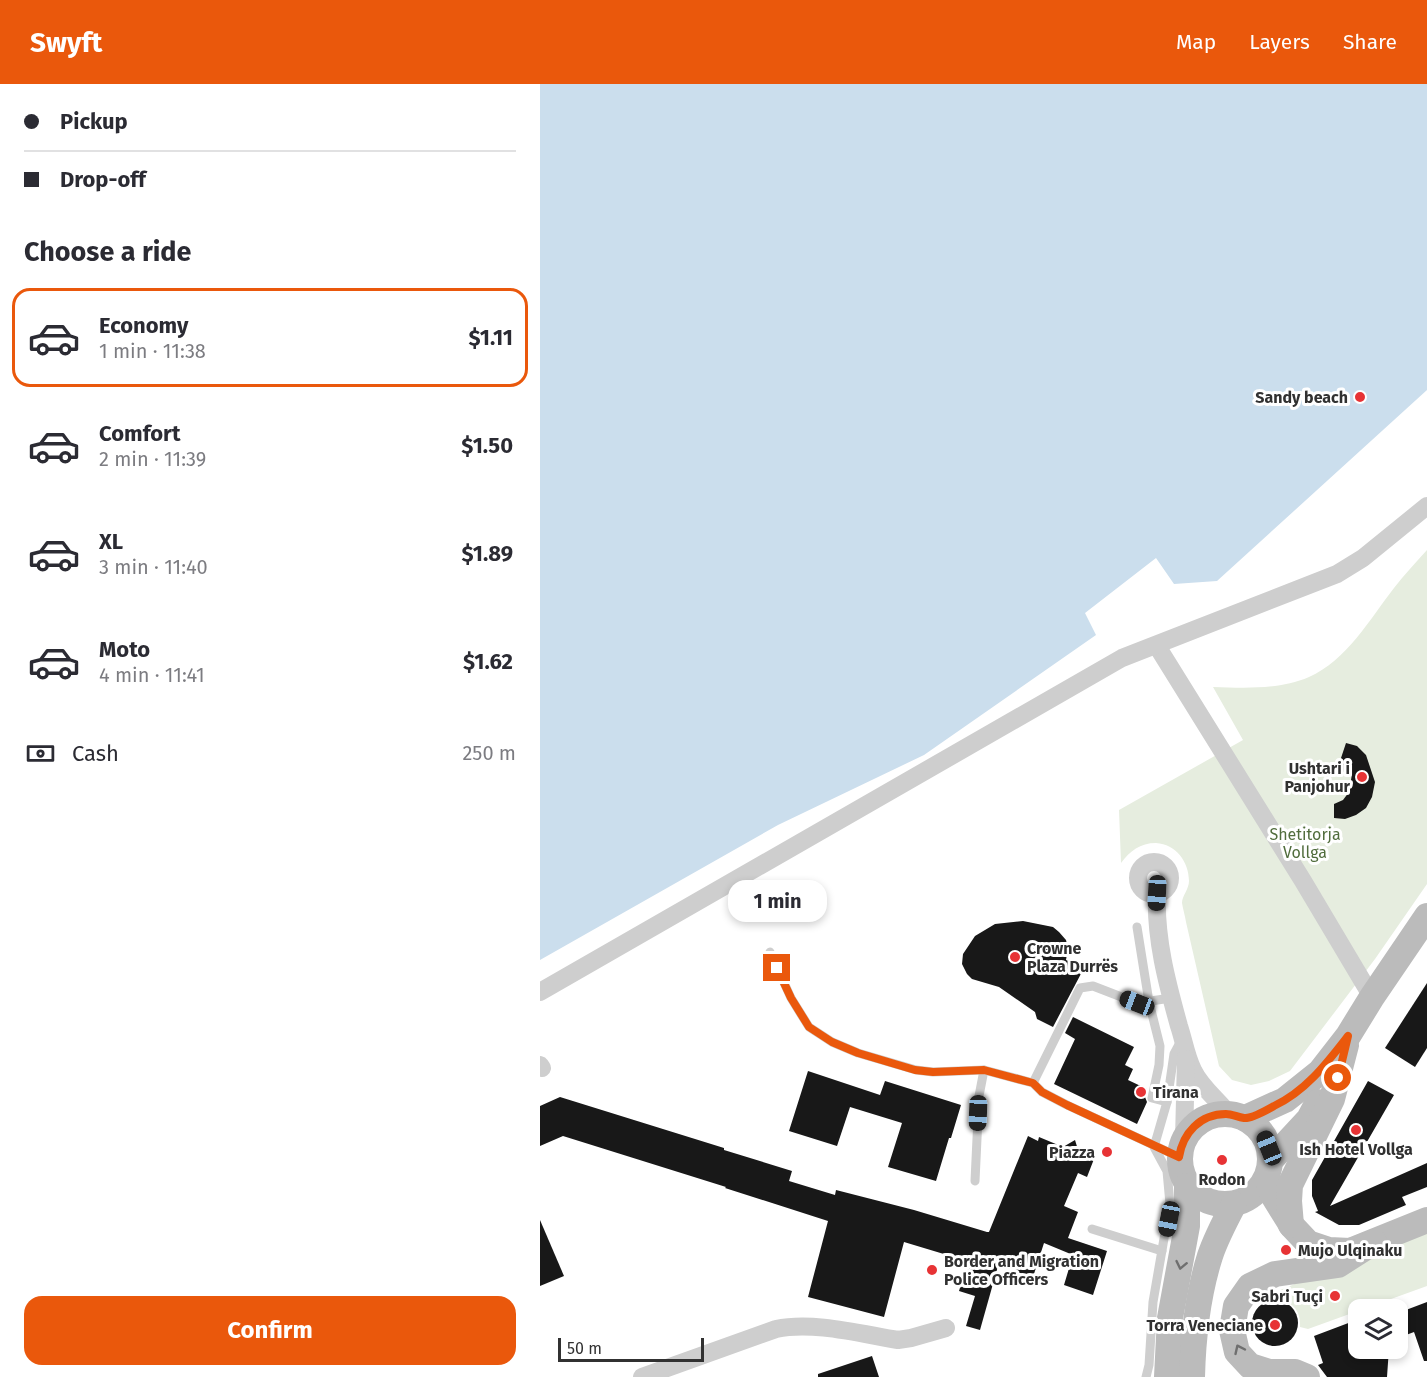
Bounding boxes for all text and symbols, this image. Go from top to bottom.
text: Swyft [30,26,102,59]
text: Map [1176,29,1216,55]
text: Layers [1249,29,1310,55]
text: Share [1343,29,1397,55]
text: Pickup [60,108,128,135]
text: Drop-off [60,166,146,193]
text: Choose a ride [24,236,191,268]
icon: car [27,311,81,365]
text: Economy [99,312,188,339]
text: $1.11 [468,324,513,351]
text: 1 min · 11:38 [99,339,206,363]
place label: Sandy beach [1255,388,1348,407]
marker: Sandy beach [1353,390,1367,404]
icon: car [27,419,81,473]
text: Comfort [99,420,180,447]
text: $1.50 [461,432,513,459]
text: 2 min · 11:39 [99,447,206,471]
icon: car [27,527,81,581]
text: XL [99,528,123,555]
text: $1.89 [461,540,513,567]
text: 3 min · 11:40 [99,555,208,579]
icon: car [27,635,81,689]
text: Moto [99,636,150,663]
text: $1.62 [463,648,513,675]
text: 4 min · 11:41 [99,663,205,687]
icon: cash [24,737,57,770]
text: Cash [72,740,119,767]
text: 250 m [462,741,516,765]
place label: Ushtari i Panjohur [1285,759,1351,796]
marker: Ushtari i Panjohur [1355,770,1369,784]
park label: Shetitorja Vollga [1269,825,1341,862]
car [1147,875,1167,911]
callout: 1 min [728,881,826,923]
text: 1 min [753,889,802,913]
place label: Crowne Plaza Durrës [1027,939,1118,976]
marker: Crowne Plaza Durrës [1008,950,1022,964]
route end [763,954,790,981]
car [1117,988,1157,1018]
route start [1324,1064,1351,1091]
place label: Tirana [1153,1083,1199,1102]
marker: Tirana [1134,1085,1148,1099]
car [968,1095,988,1131]
marker: Ish Hotel Vollga [1349,1123,1363,1137]
car [1254,1128,1284,1168]
place label: Ish Hotel Vollga [1299,1140,1413,1159]
place label: Piazza [1049,1143,1095,1162]
marker: Piazza [1100,1145,1114,1159]
marker: Rodon [1215,1153,1229,1167]
place label: Rodon [1198,1170,1246,1189]
car [1157,1200,1181,1238]
place label: Mujo Ulqinaku [1298,1241,1402,1260]
marker: Mujo Ulqinaku [1279,1243,1293,1257]
place label: Border and Migration Police Officers [944,1252,1099,1289]
one-way arrow [1175,1259,1188,1269]
marker: Border and Migration Police Officers [925,1263,939,1277]
place label: Sabri Tuçi [1251,1287,1323,1307]
marker: Sabri Tuçi [1328,1289,1342,1303]
button: Confirm [24,1296,516,1365]
map controls [1348,1299,1408,1359]
button: layers [1348,1299,1408,1359]
place label: Torra Veneciane [1146,1316,1263,1335]
marker: Torra Veneciane [1268,1318,1282,1332]
scale bar [558,1335,704,1362]
text: 50 m [567,1339,602,1358]
one-way arrow [1234,1345,1246,1356]

